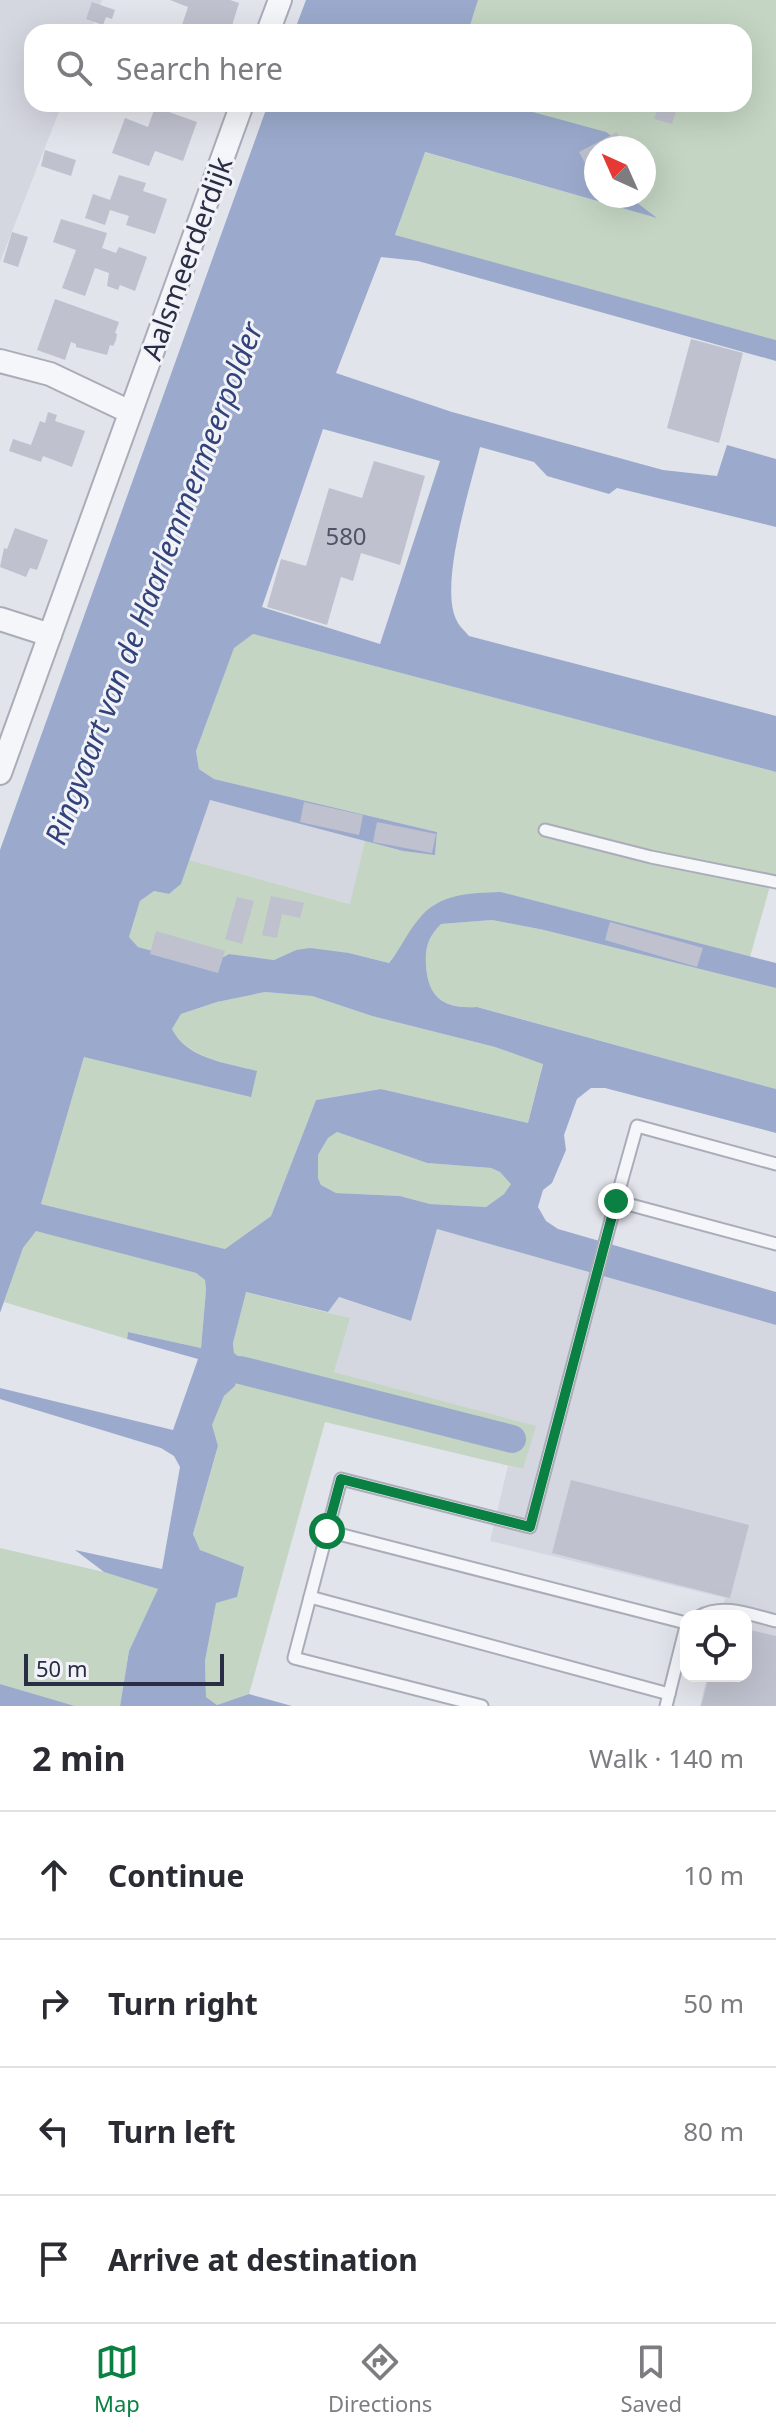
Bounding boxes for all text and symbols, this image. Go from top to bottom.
search box [24,24,752,112]
icon: search [52,46,96,90]
text: Search here [116,48,283,89]
north arrow [584,136,656,208]
street label: Aalsmeerderdijk [132,151,240,365]
water label: Ringvaart van de Haarlemmermeerpolder [34,315,272,850]
house number: 580 [325,519,367,552]
route end [598,1183,634,1219]
route start [309,1513,345,1549]
map controls [680,1610,752,1682]
button: locate [680,1610,752,1682]
scale bar [24,1650,224,1686]
text: 50 m [36,1653,87,1683]
text: 2 min [32,1735,126,1781]
text: Walk · 140 m [589,1740,744,1776]
icon: ahead [32,1853,76,1897]
text: Continue [108,1855,244,1896]
text: 10 m [683,1857,744,1893]
icon: right [32,1981,76,2025]
text: Turn right [108,1983,258,2024]
text: 50 m [683,1985,744,2021]
icon: left [32,2109,76,2153]
text: Turn left [108,2111,236,2152]
text: 80 m [683,2113,744,2149]
icon: arrive [32,2237,76,2281]
text: Arrive at destination [108,2239,418,2280]
tab: Map [94,2340,140,2418]
tab: Directions [328,2340,432,2418]
tab: Saved [620,2340,682,2418]

